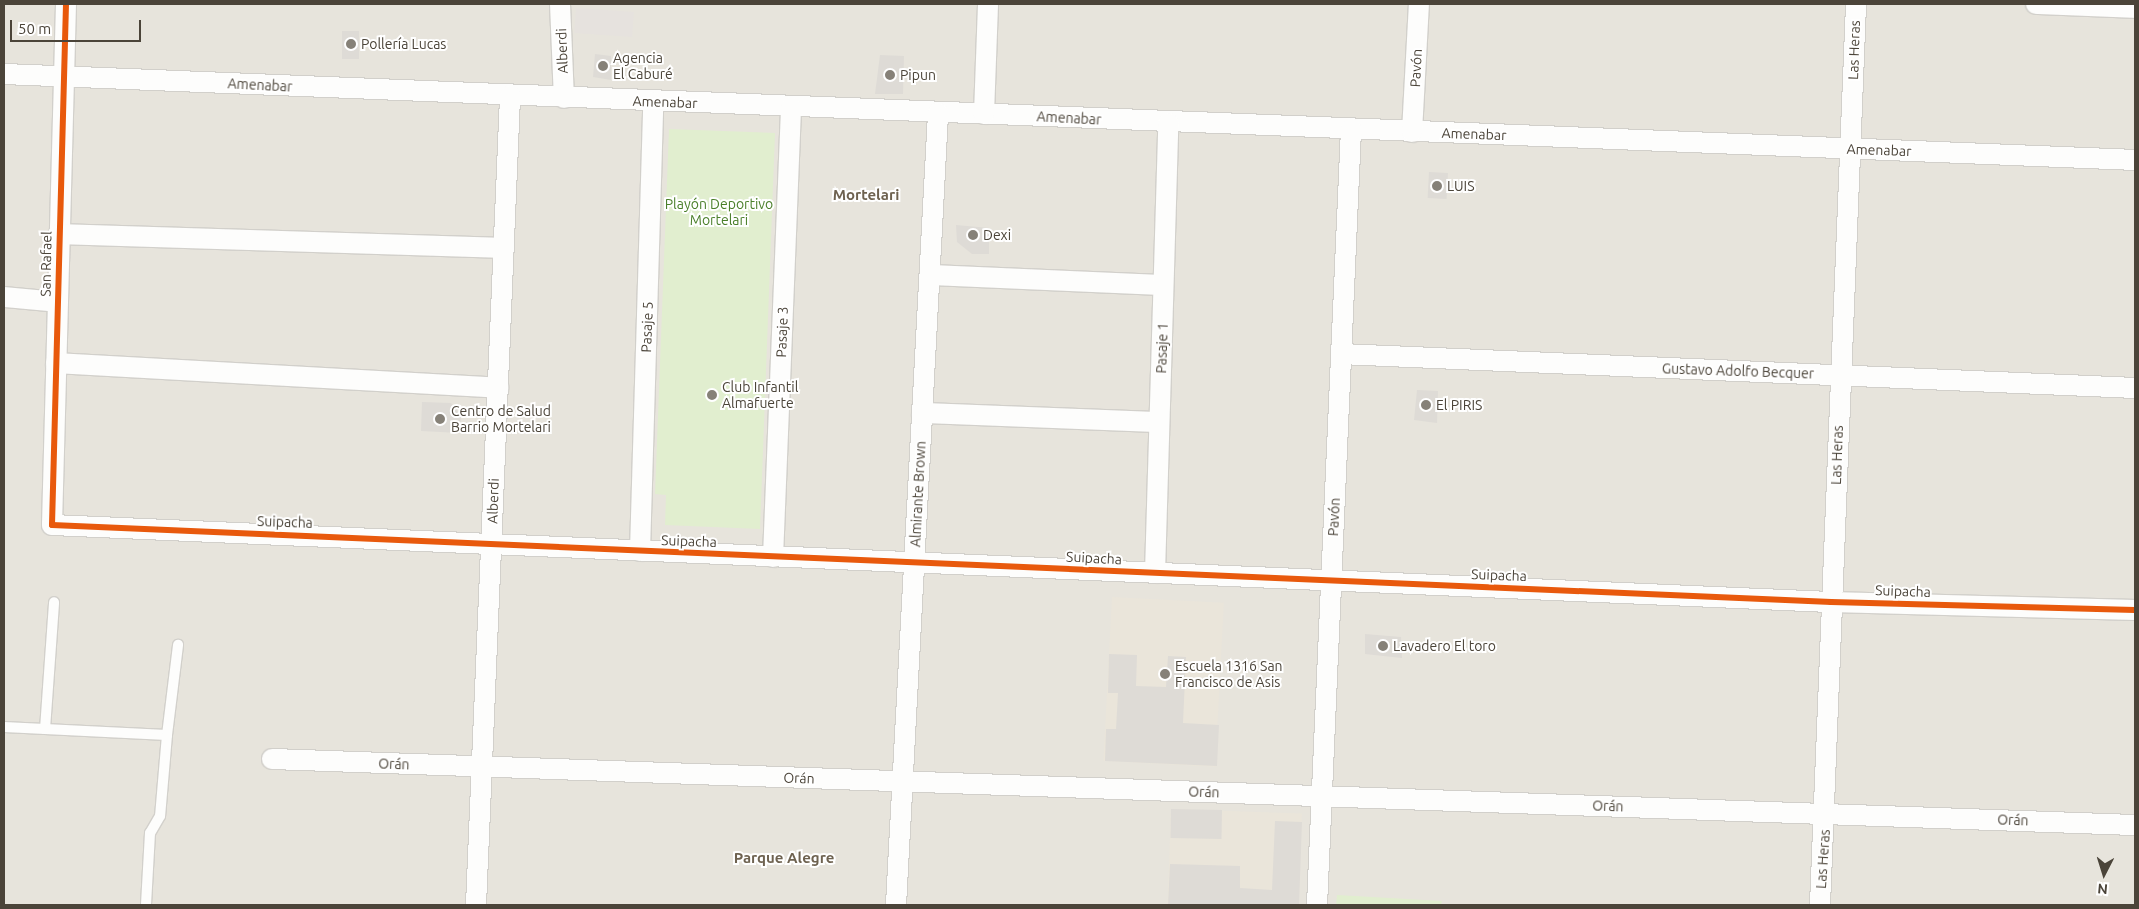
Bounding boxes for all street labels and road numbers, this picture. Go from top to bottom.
street label: Las Heras [1845,20,1863,80]
street label: Alberdi [553,28,571,74]
street label: Pavón [1407,48,1425,88]
street label: Amenabar [227,75,293,95]
street label: Amenabar [632,92,698,112]
street label: Amenabar [1036,108,1102,128]
street label: Amenabar [1441,124,1507,144]
street label: Amenabar [1846,140,1912,160]
street label: San Rafael [37,231,55,297]
street label: Pasaje 5 [638,301,656,353]
street label: Pasaje 3 [773,306,791,358]
street label: Pasaje 1 [1153,322,1171,374]
street label: Gustavo Adolfo Becquer [1662,360,1814,382]
street label: Las Heras [1828,425,1846,485]
street label: Almirante Brown [907,440,929,548]
street label: Alberdi [484,478,502,524]
street label: Pavón [1325,497,1343,537]
street label: Suipacha [257,513,313,531]
street label: Suipacha [661,532,717,550]
street label: Suipacha [1066,548,1122,568]
street label: Suipacha [1471,566,1527,584]
street label: Suipacha [1875,582,1931,600]
street label: Orán [378,755,410,773]
street label: Orán [783,769,815,787]
street label: Orán [1188,783,1220,801]
street label: Orán [1592,797,1624,815]
street label: Orán [1997,811,2029,829]
street label: Las Heras [1813,829,1833,889]

